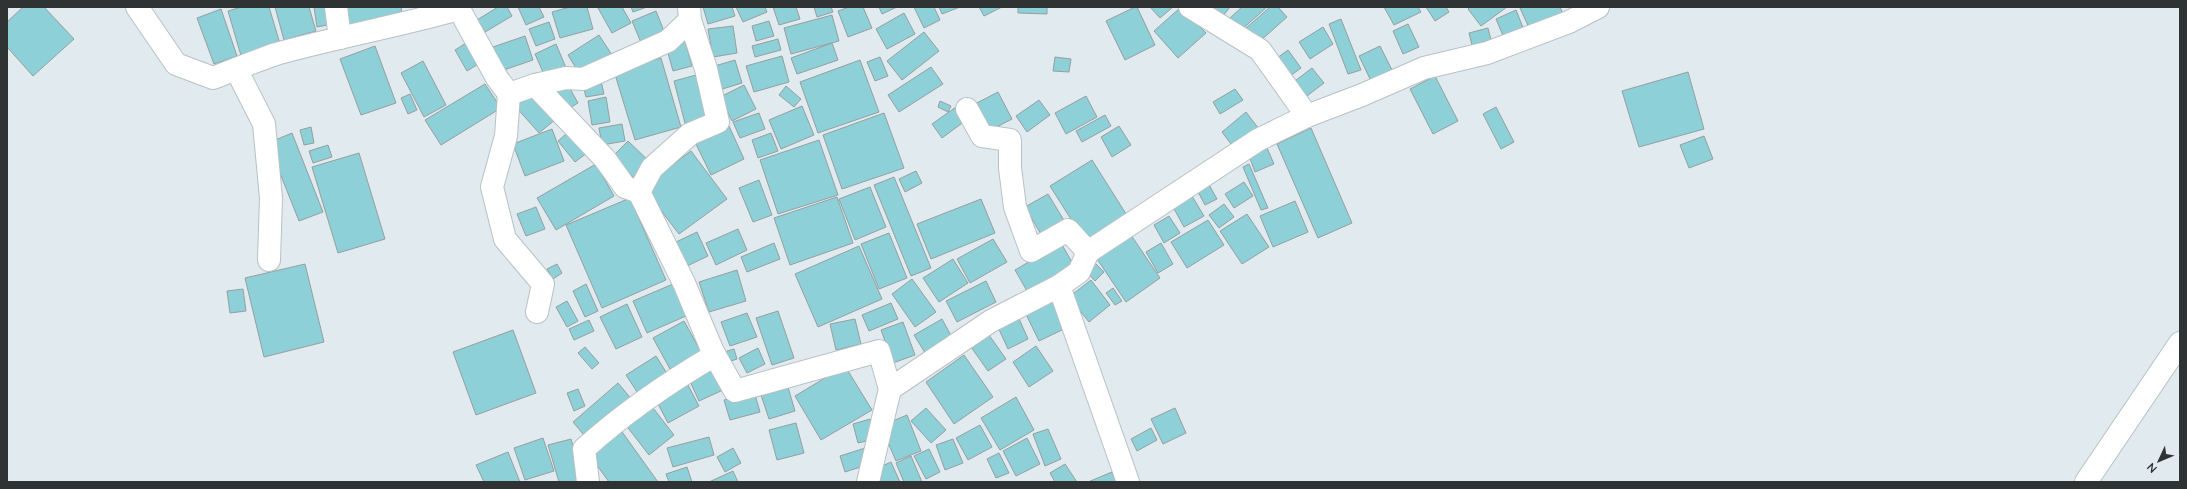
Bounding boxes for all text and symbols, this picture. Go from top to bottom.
north arrow [2139,441,2179,481]
text: N [2144,461,2159,476]

